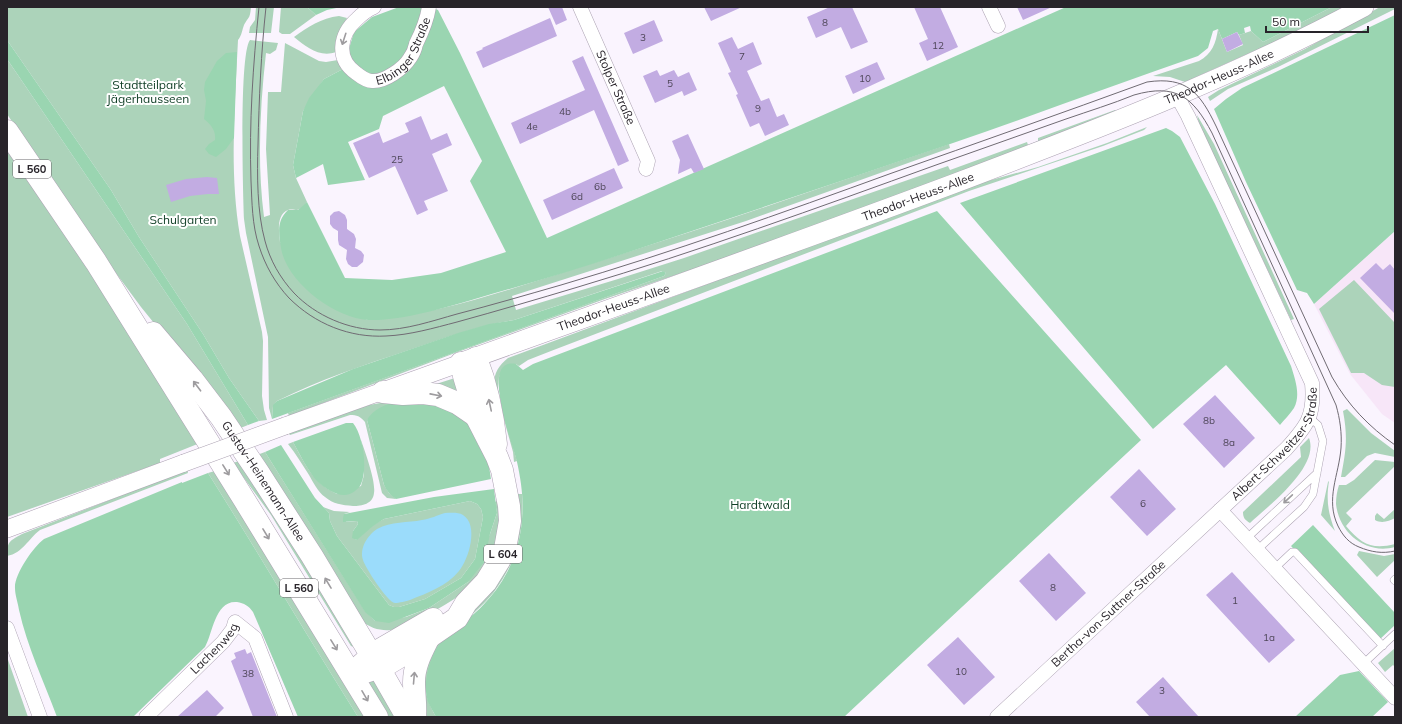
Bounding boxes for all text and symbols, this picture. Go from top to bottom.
scale bar [1266,8,1368,34]
text: 50 m [1272,14,1300,29]
street label: Elbinger Straße [374,15,433,88]
house number: 8 [822,16,828,29]
house number: 3 [640,31,646,44]
one-way arrow [340,32,347,45]
house number: 12 [932,39,944,52]
street label: Theodor-Heuss-Allee [1162,46,1276,107]
street label: Stolper Straße [593,48,639,127]
house number: 7 [739,50,745,63]
house number: 10 [859,72,871,85]
park label: Stadtteilpark Jägerhausseen [107,77,189,106]
house number: 5 [667,77,673,90]
house number: 9 [755,102,761,115]
house number: 4b [559,105,571,118]
house number: 4e [526,120,538,133]
house number: 25 [391,153,403,166]
road number: L 560 [13,160,51,178]
street label: Theodor-Heuss-Allee [860,169,976,224]
house number: 6b [594,180,606,193]
house number: 6d [571,190,583,203]
park label: Schulgarten [149,212,217,227]
street label: Theodor-Heuss-Allee [555,280,672,334]
one-way arrow [193,380,201,391]
street label: Albert-Schweitzer-Straße [1228,387,1320,503]
one-way arrow [429,392,442,400]
one-way arrow [486,398,494,411]
house number: 8b [1203,414,1215,427]
street label: Gustav-Heinemann-Allee [219,418,309,544]
house number: 8a [1223,436,1235,449]
one-way arrow [222,464,230,475]
one-way arrow [1283,494,1293,504]
park label: Hardtwald [730,497,790,512]
house number: 6 [1140,497,1146,510]
one-way arrow [262,528,270,540]
road number: L 604 [484,545,522,563]
street label: Bertha-von-Suttner-Straße [1048,557,1168,670]
one-way arrow [324,577,332,589]
road number: L 560 [280,579,318,597]
house number: 8 [1050,581,1056,594]
house number: 1 [1232,594,1238,607]
street label: Lachenweg [187,622,241,677]
house number: 1a [1263,631,1275,644]
one-way arrow [330,639,338,651]
house number: 10 [955,665,967,678]
house number: 38 [242,667,254,680]
one-way arrow [411,672,418,685]
house number: 3 [1159,684,1165,697]
one-way arrow [361,690,369,702]

